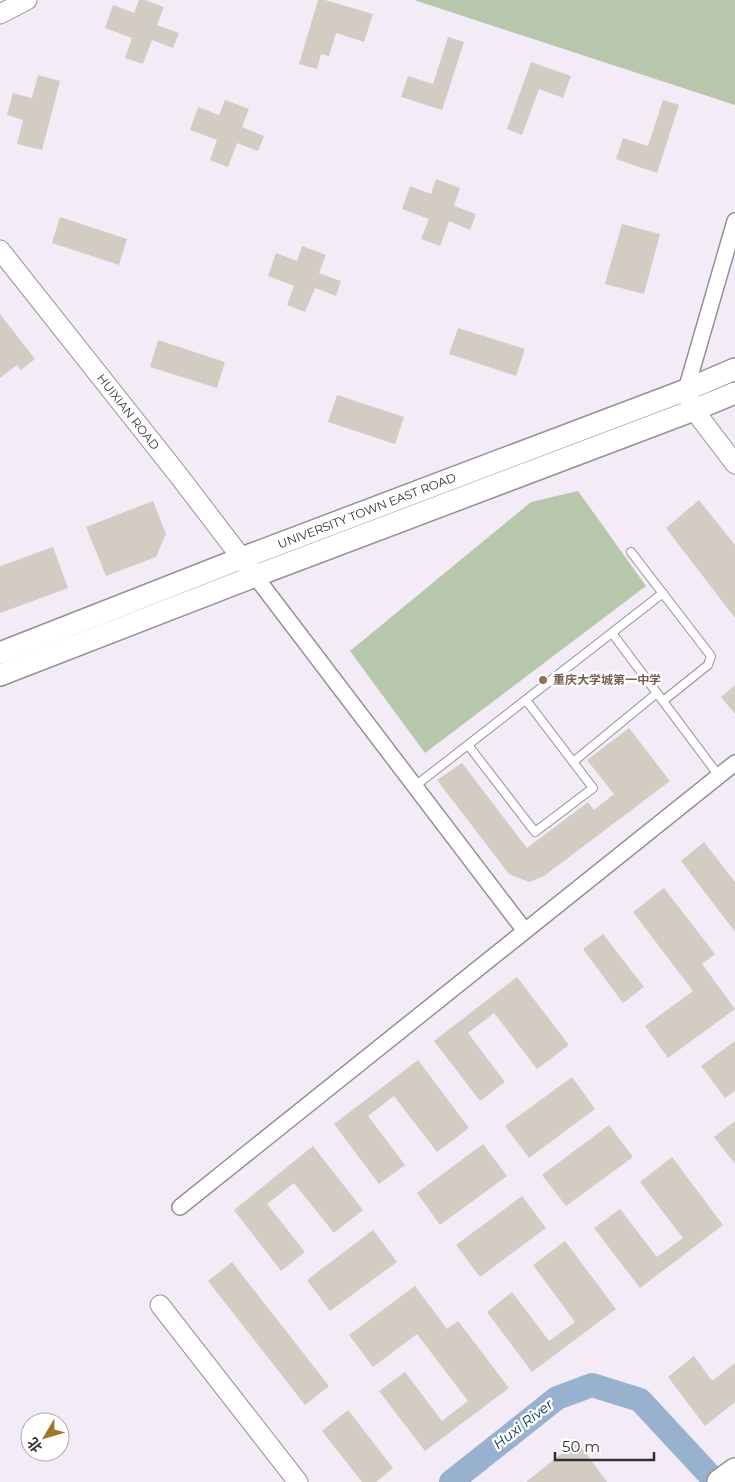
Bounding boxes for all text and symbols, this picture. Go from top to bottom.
street label: HUIXIAN ROAD [94,371,163,453]
street label: UNIVERSITY TOWN EAST ROAD [275,469,458,552]
place label: 重庆大学城第一中学 [553,672,661,687]
marker: 重庆大学城第一中学 [537,674,549,686]
water label: Huxi River [489,1395,557,1453]
north arrow [20,1412,70,1462]
scale bar [555,1430,654,1462]
text: 北 [23,1434,46,1456]
text: 50 m [562,1437,600,1456]

